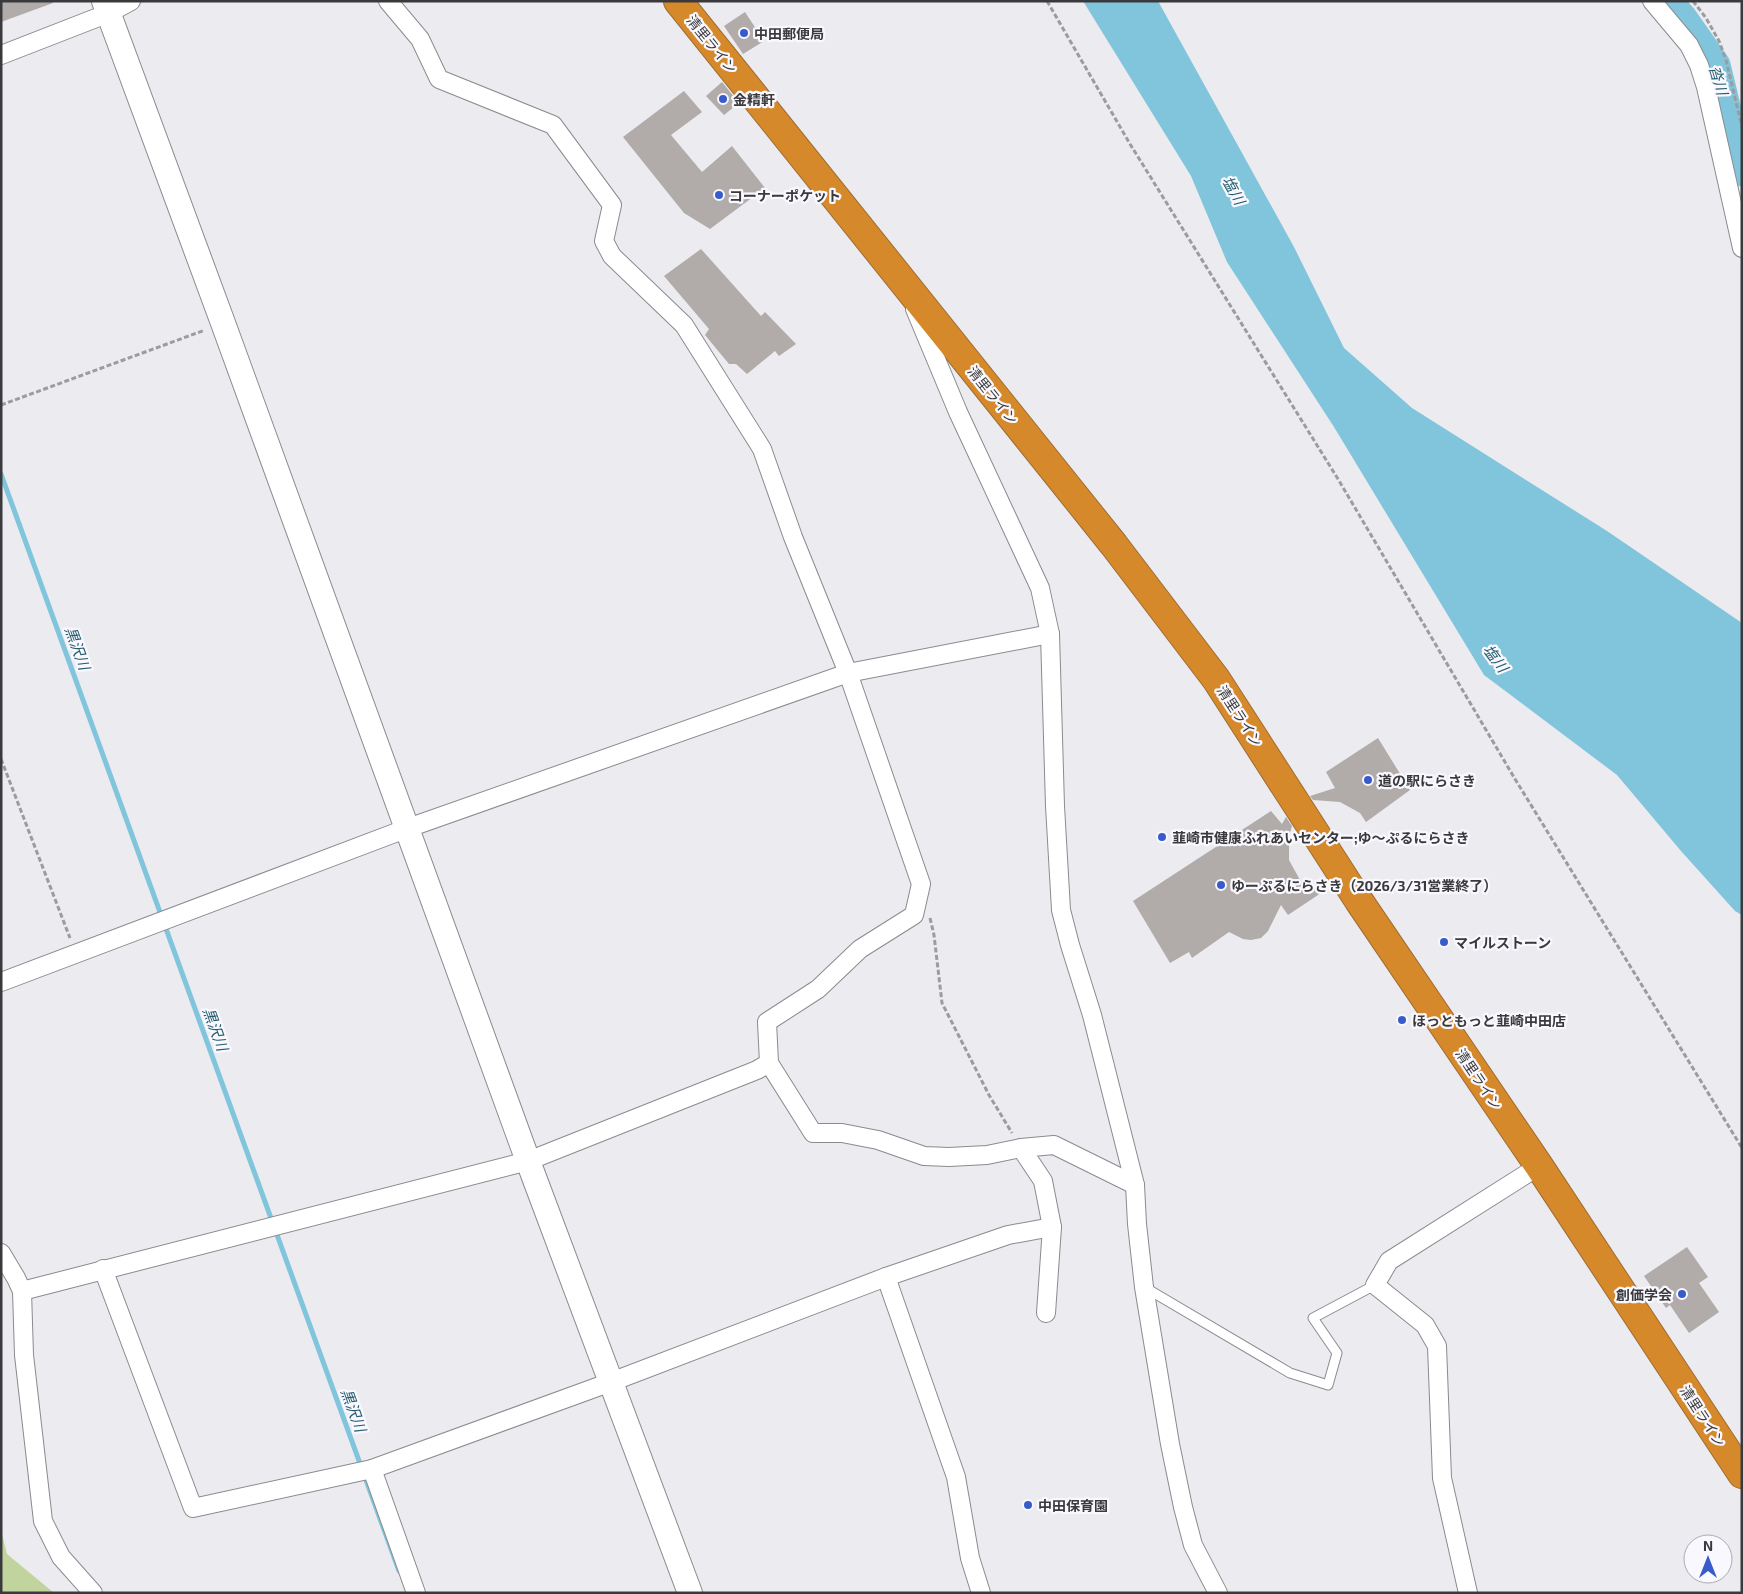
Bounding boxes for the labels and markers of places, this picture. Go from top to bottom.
place label: 中田郵便局 [754,25,824,42]
marker: 中田郵便局 [738,27,750,39]
place label: 金精軒 [733,91,775,108]
marker: 金精軒 [717,93,729,105]
place label: コーナーポケット [729,187,841,204]
marker: コーナーポケット [713,189,725,201]
place label: 道の駅にらさき [1378,772,1476,789]
marker: 道の駅にらさき [1362,774,1374,786]
place label: 韮崎市健康ふれあいセンター;ゆ～ぷるにらさき [1172,829,1470,846]
marker: 韮崎市健康ふれあいセンター;ゆ～ぷるにらさき [1156,831,1168,843]
place label: ゆーぷるにらさき（2026/3/31営業終了） [1231,877,1497,894]
marker: ゆーぷるにらさき（2026/3/31営業終了） [1215,879,1227,891]
place label: マイルストーン [1454,934,1551,951]
marker: マイルストーン [1438,936,1450,948]
place label: ほっともっと韮崎中田店 [1412,1012,1566,1029]
marker: ほっともっと韮崎中田店 [1396,1014,1408,1026]
place label: 創価学会 [1616,1286,1672,1303]
marker: 創価学会 [1676,1288,1688,1300]
place label: 中田保育園 [1038,1497,1108,1514]
marker: 中田保育園 [1022,1499,1034,1511]

